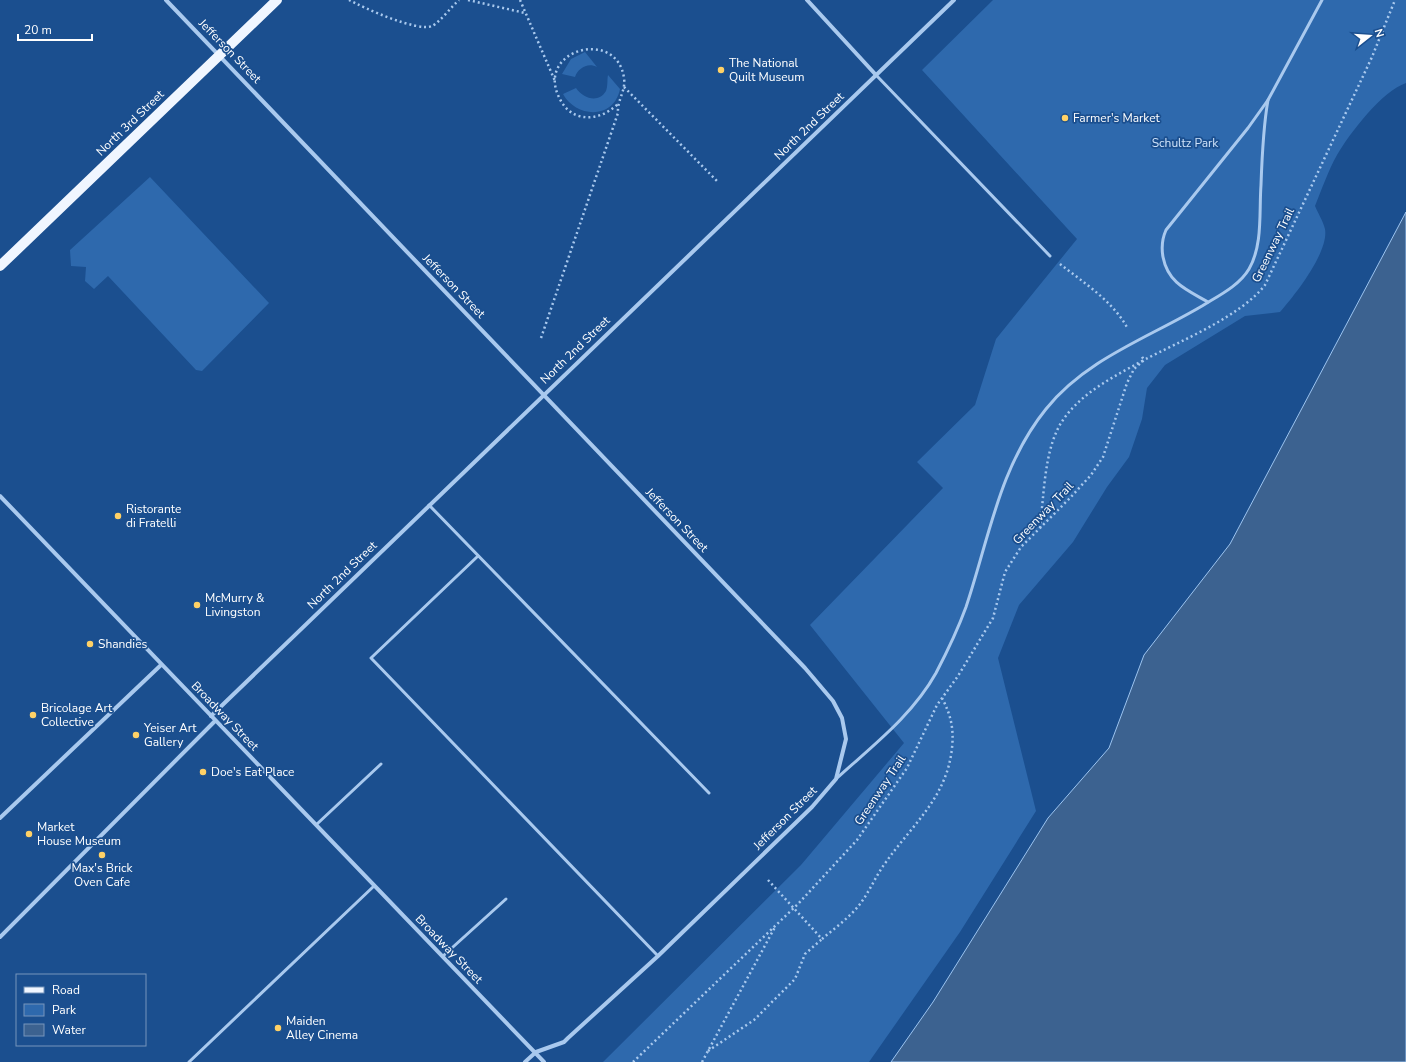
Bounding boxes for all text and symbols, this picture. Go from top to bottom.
street label: Jefferson Street [195,15,265,87]
scale bar [18,16,92,42]
north arrow [1350,16,1390,56]
text: 20 m [24,22,52,38]
text: N [1371,27,1387,39]
place label: The National Quilt Museum [729,55,805,85]
marker: The National Quilt Museum [716,65,726,75]
street label: North 3rd Street [93,86,168,159]
street label: North 2nd Street [771,88,848,163]
place label: Farmer's Market [1073,110,1161,126]
marker: Farmer's Market [1060,113,1070,123]
park label: Schultz Park [1152,135,1219,151]
street label: Greenway Trail [1248,205,1298,285]
street label: Jefferson Street [419,250,489,322]
street label: North 2nd Street [537,312,614,387]
street label: Greenway Trail [1009,478,1077,548]
street label: Jefferson Street [642,484,712,556]
place label: Ristorante di Fratelli [126,501,181,531]
marker: Ristorante di Fratelli [113,511,123,521]
street label: North 2nd Street [304,537,381,612]
place label: McMurry & Livingston [205,590,265,620]
marker: McMurry & Livingston [192,600,202,610]
place label: Shandies [98,636,148,652]
marker: Shandies [85,639,95,649]
street label: Broadway Street [188,678,263,755]
place label: Bricolage Art Collective [41,700,113,730]
marker: Bricolage Art Collective [28,710,38,720]
place label: Yeiser Art Gallery [143,720,197,750]
marker: Yeiser Art Gallery [131,730,141,740]
street label: Greenway Trail [851,751,910,828]
place label: Doe's Eat Place [211,764,294,780]
marker: Doe's Eat Place [198,767,208,777]
street label: Jefferson Street [749,782,821,854]
place label: Market House Museum [37,819,121,849]
marker: Market House Museum [24,829,34,839]
marker: Max's Brick Oven Cafe [97,850,107,860]
place label: Max's Brick Oven Cafe [71,860,134,890]
street label: Broadway Street [412,911,487,988]
legend [16,974,146,1046]
text: Road [52,982,80,998]
text: Park [52,1002,77,1018]
place label: Maiden Alley Cinema [286,1013,358,1043]
text: Water [52,1022,86,1038]
marker: Maiden Alley Cinema [273,1023,283,1033]

